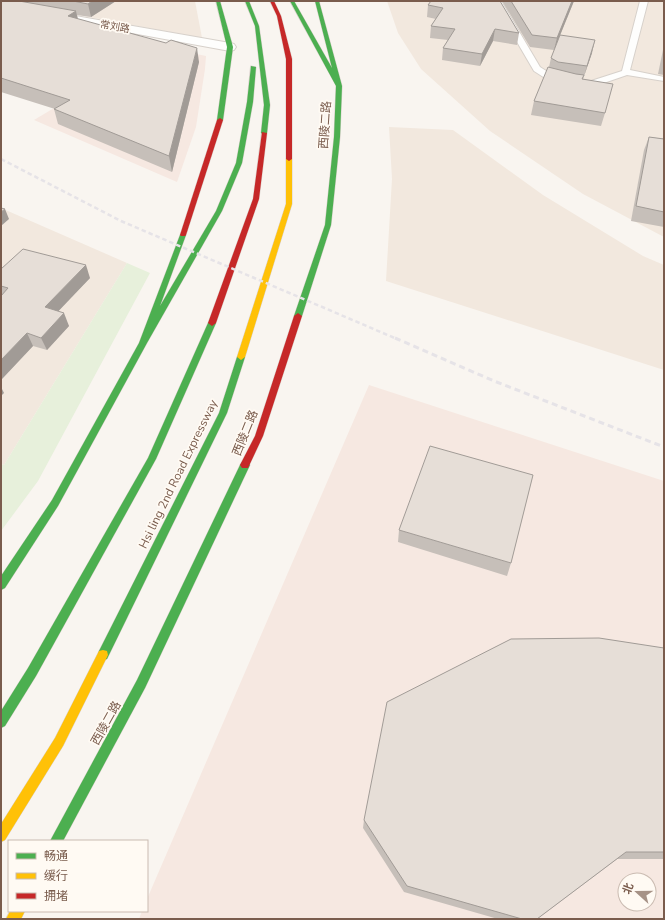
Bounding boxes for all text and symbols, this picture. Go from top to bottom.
street label: 常刘路 [99,17,131,36]
street label: 西陵二路 [315,100,335,150]
street label: Hsi ling 2nd Road Expressway [135,396,221,551]
street label: 西陵二路 [229,408,261,458]
street label: 西陵二路 [87,698,125,748]
legend [8,840,148,912]
text: 畅通 [44,848,68,864]
text: 缓行 [44,868,68,884]
north arrow [617,872,657,912]
text: 北 [619,881,637,896]
text: 拥堵 [44,888,68,904]

